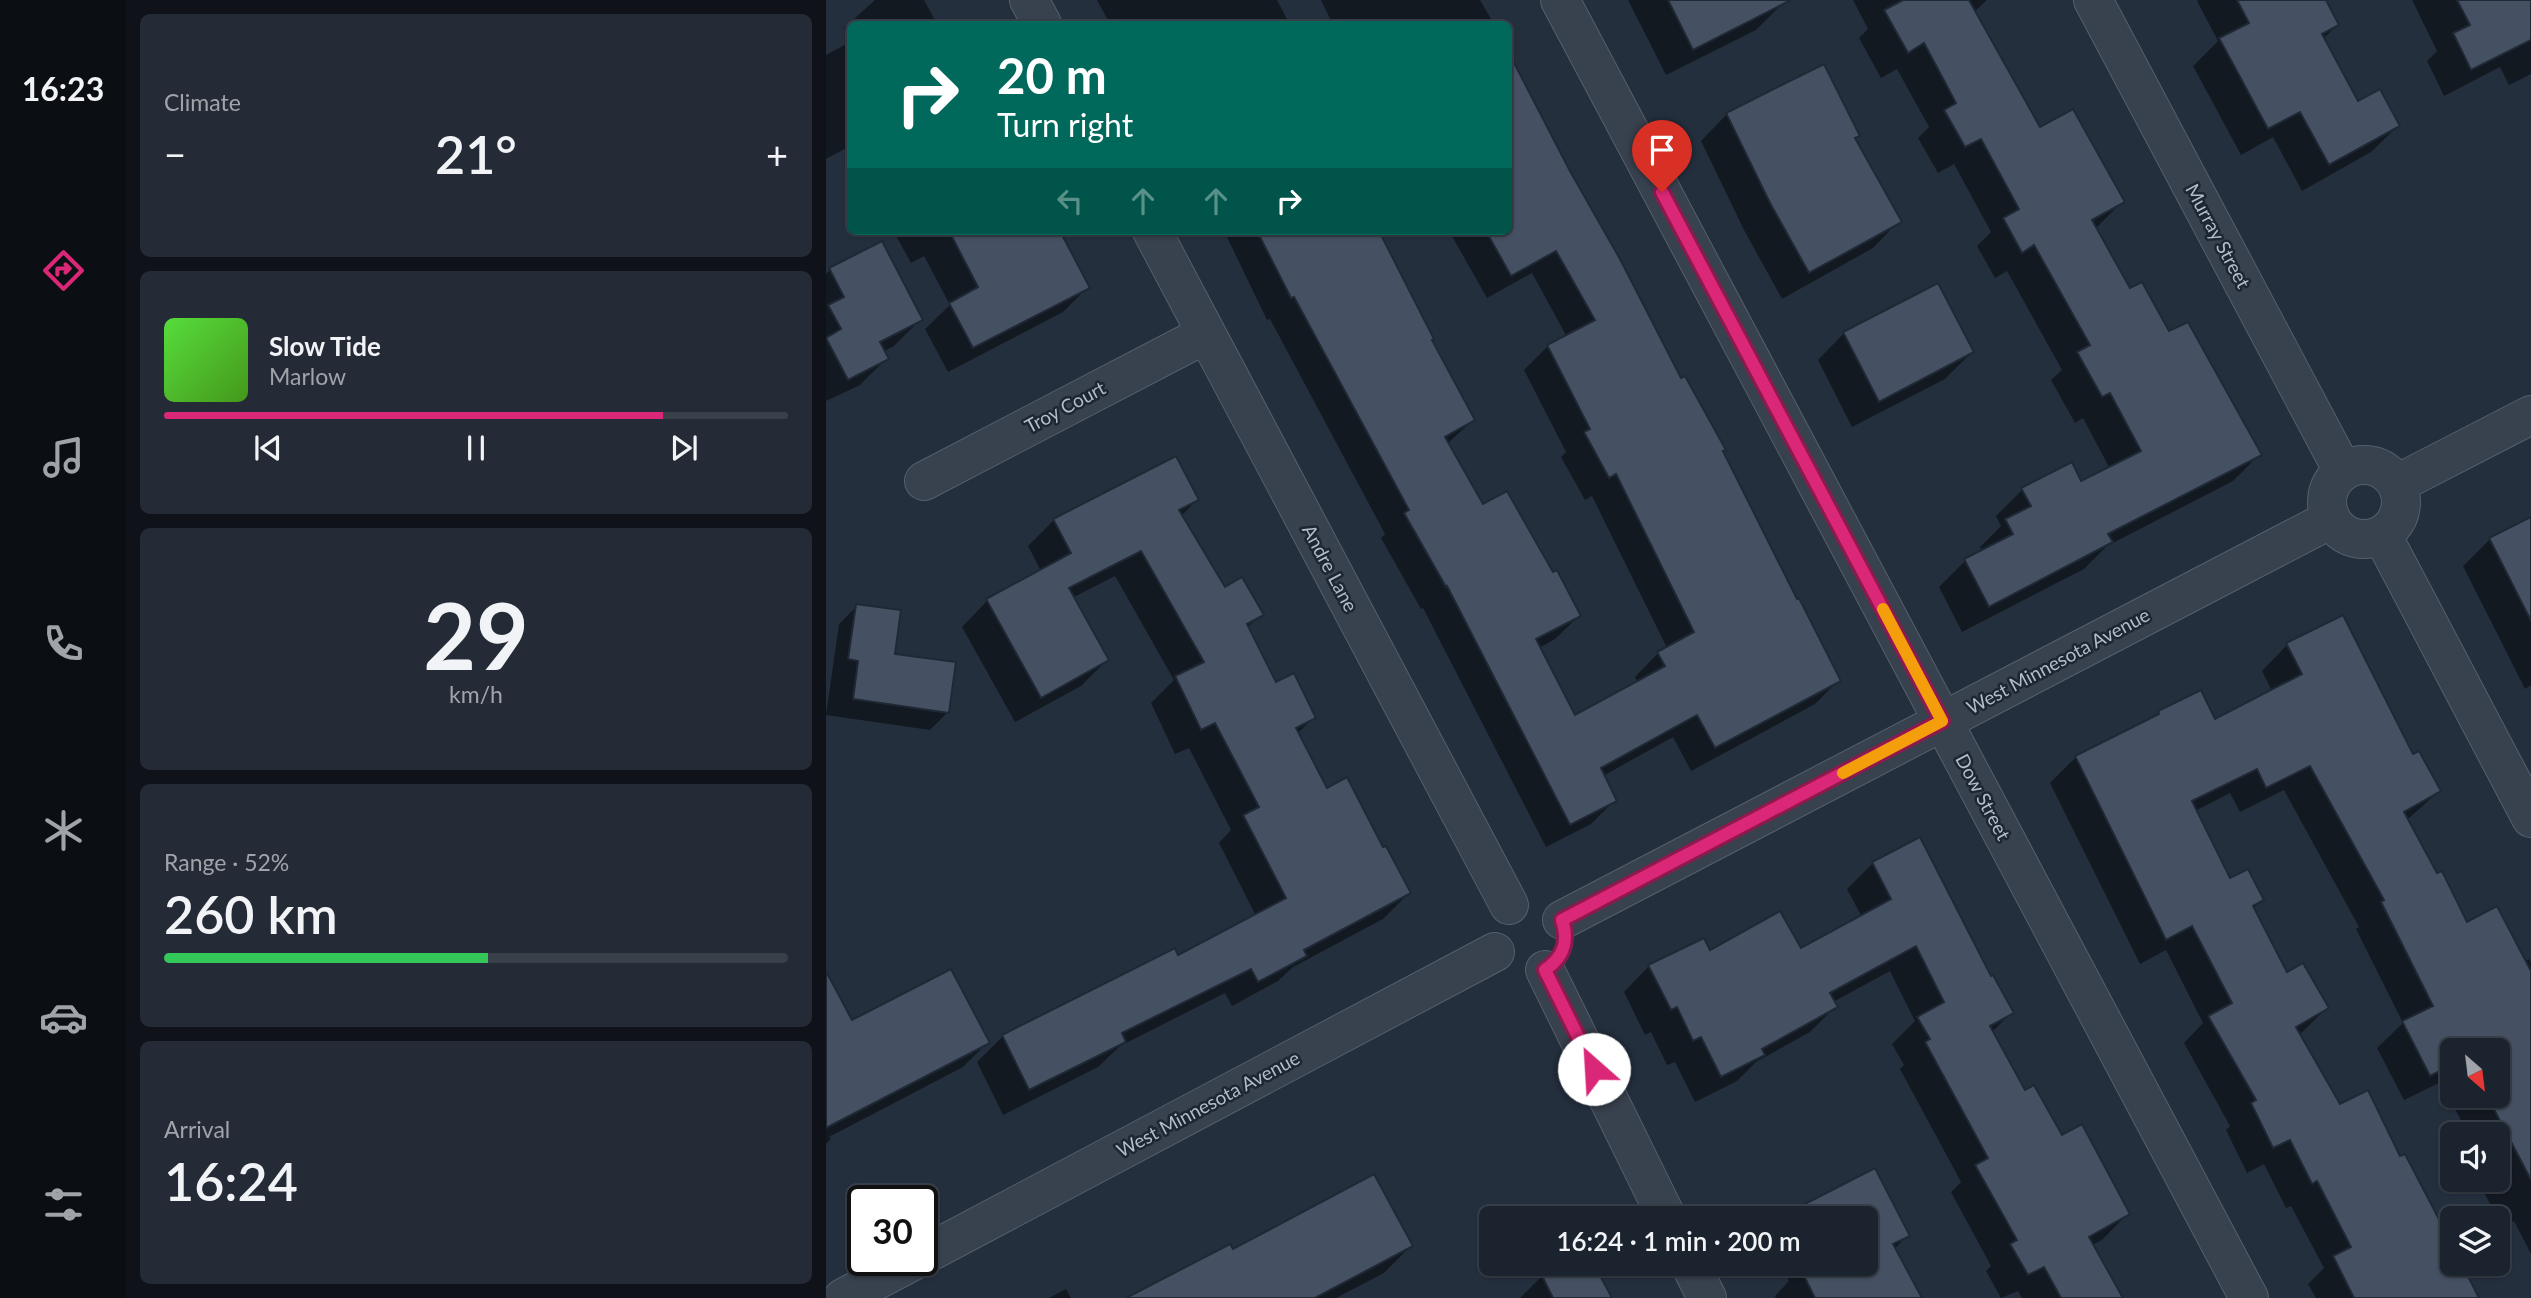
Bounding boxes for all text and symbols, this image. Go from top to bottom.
text: 20 m [997,46,1107,104]
icon: right [882,49,973,140]
text: 16:23 [22,69,104,108]
text: Climate [164,88,241,116]
text: Turn right [997,105,1133,144]
pin [1632,120,1692,192]
text: 21° [435,123,517,185]
text: − [164,131,186,177]
text: + [766,131,788,177]
icon: arrive [1643,131,1681,169]
street label: Murray Street [2181,180,2256,292]
icon: left [1051,182,1089,220]
icon: ahead [1124,182,1162,220]
icon: ahead [1197,182,1235,220]
icon: right [1270,182,1308,220]
icon: directions [39,246,88,295]
text: Slow Tide [269,330,381,362]
text: Marlow [269,362,346,390]
street label: Troy Court [1021,376,1109,437]
icon: previous [249,429,287,467]
icon: pause [457,429,495,467]
icon: next [665,429,703,467]
icon: music [39,433,88,482]
street label: Andre Lane [1298,520,1363,615]
text: 29 [423,580,529,689]
street label: West Minnesota Avenue [1962,603,2153,719]
icon: phone [39,619,88,668]
text: km/h [449,680,503,708]
street label: Dow Street [1951,750,2016,844]
icon: climate [39,806,88,855]
text: Range · 52% [164,848,289,876]
text: 260 km [164,883,338,945]
icon: car [39,993,88,1042]
position arrow [1557,1032,1631,1106]
north arrow [2440,1038,2510,1108]
map controls [2440,1038,2510,1276]
street label: West Minnesota Avenue [1112,1046,1303,1162]
text: Arrival [164,1115,230,1143]
button: sound [2440,1122,2510,1192]
text: 16:24 [164,1150,298,1212]
icon: filters [39,1180,88,1229]
speed limit sign: 30 [847,1185,938,1276]
button: layers [2440,1206,2510,1276]
text: 16:24 · 1 min · 200 m [1556,1225,1801,1257]

